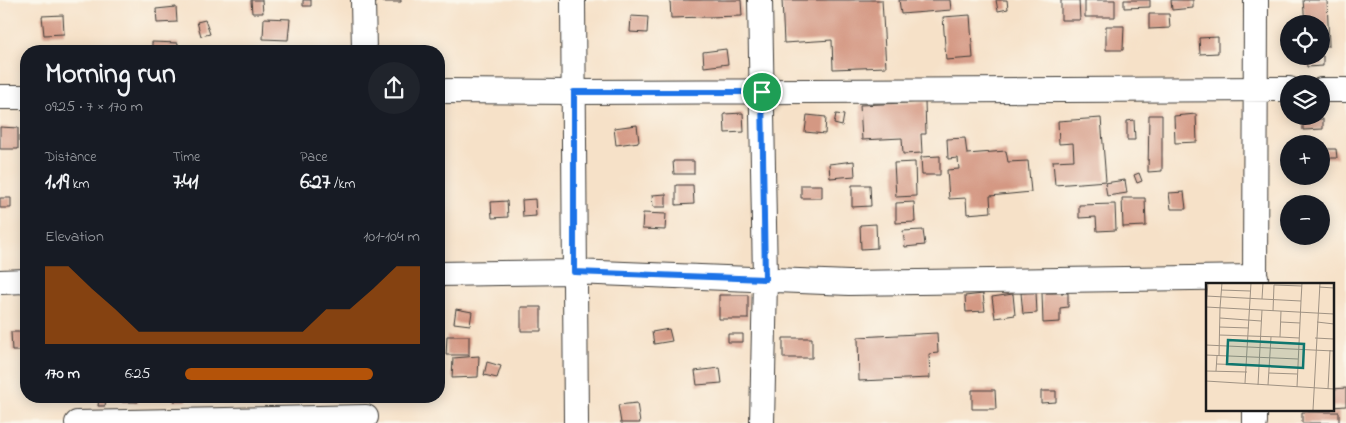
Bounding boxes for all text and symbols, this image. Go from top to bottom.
map controls [1280,15,1330,245]
button: locate [1280,15,1330,65]
text: Morning run [45,55,176,96]
button: share [368,62,420,114]
pin [741,71,783,113]
button: layers [1280,75,1330,125]
icon: arrive [748,78,776,106]
text: 09:25 · 7 × 170 m [45,95,143,119]
button: + [1280,135,1330,185]
text: Distance [45,147,97,168]
text: Time [173,147,200,168]
text: Pace [300,147,328,168]
text: 1.19 [45,168,69,198]
text: 7:41 [173,168,198,198]
text: 6:27 [300,168,330,198]
text: km [69,174,89,195]
text: /km [330,174,355,195]
button: − [1280,195,1330,245]
text: Elevation [45,225,104,249]
text: 101–104 m [363,225,420,249]
inset map [1206,283,1334,410]
text: 170 m [45,362,80,386]
text: 6:25 [125,362,151,386]

